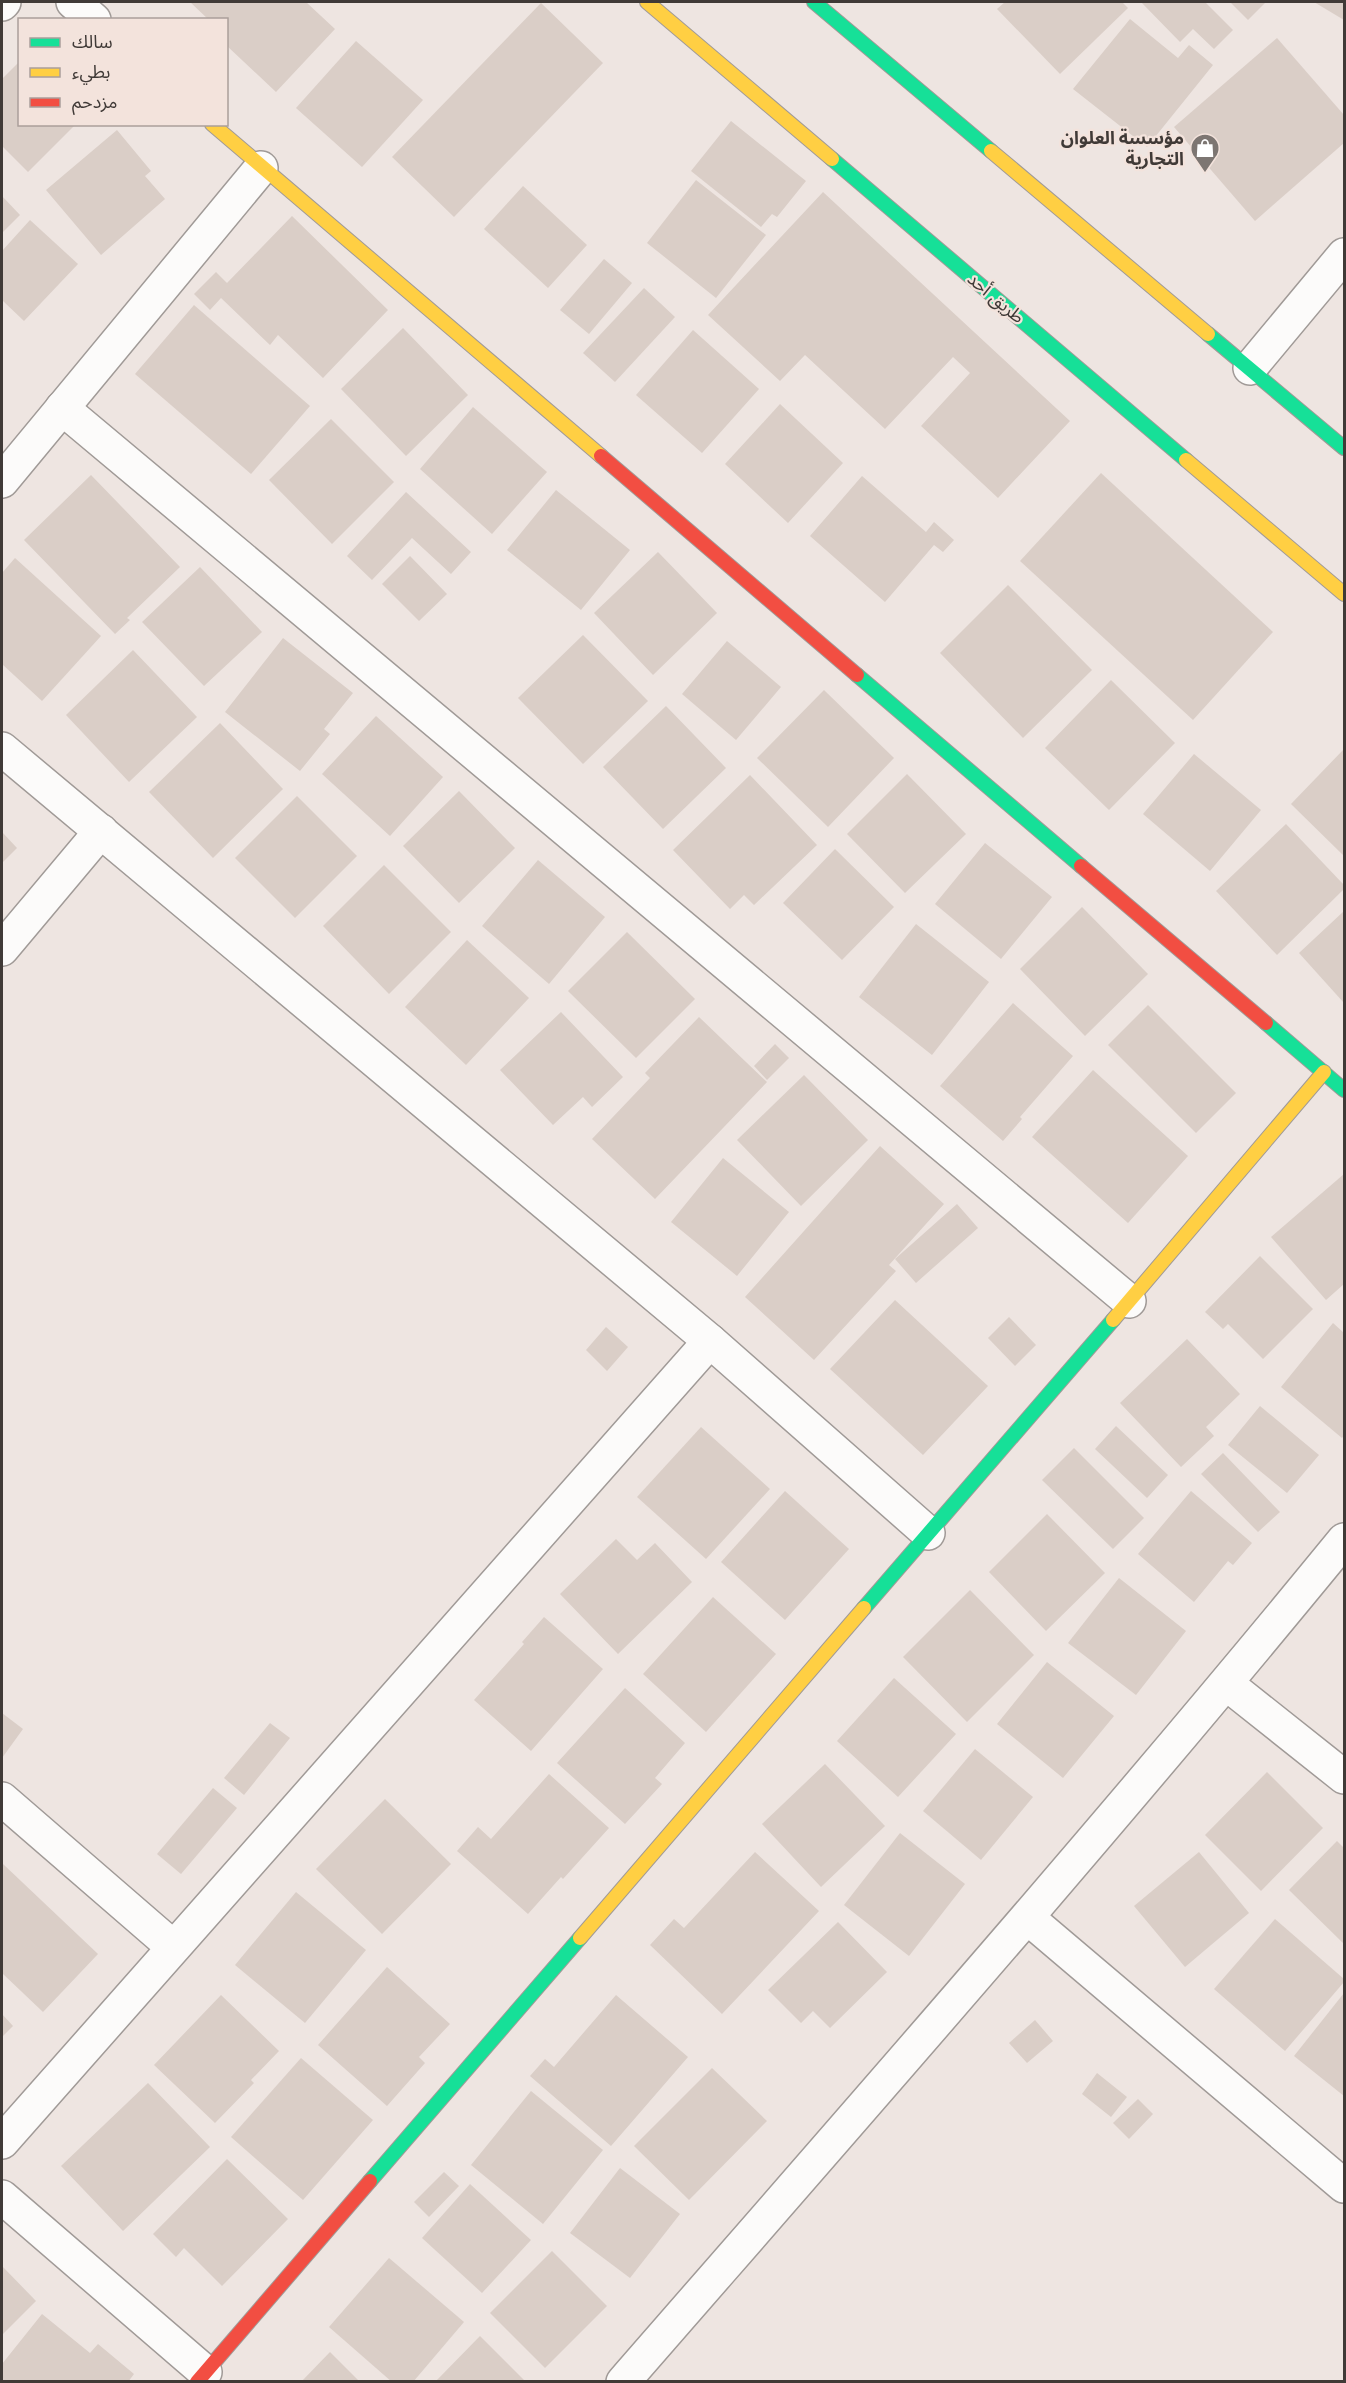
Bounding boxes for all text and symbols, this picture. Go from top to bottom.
legend [18,18,228,126]
text: سالك [72,29,113,54]
text: بطيء [72,59,110,85]
text: مزدحم [72,89,117,115]
place label: مؤسسة العلوان التجارية [1061,125,1184,171]
shop icon: مؤسسة العلوان التجارية [1189,132,1221,174]
street label: طريق أحد [962,266,1030,329]

